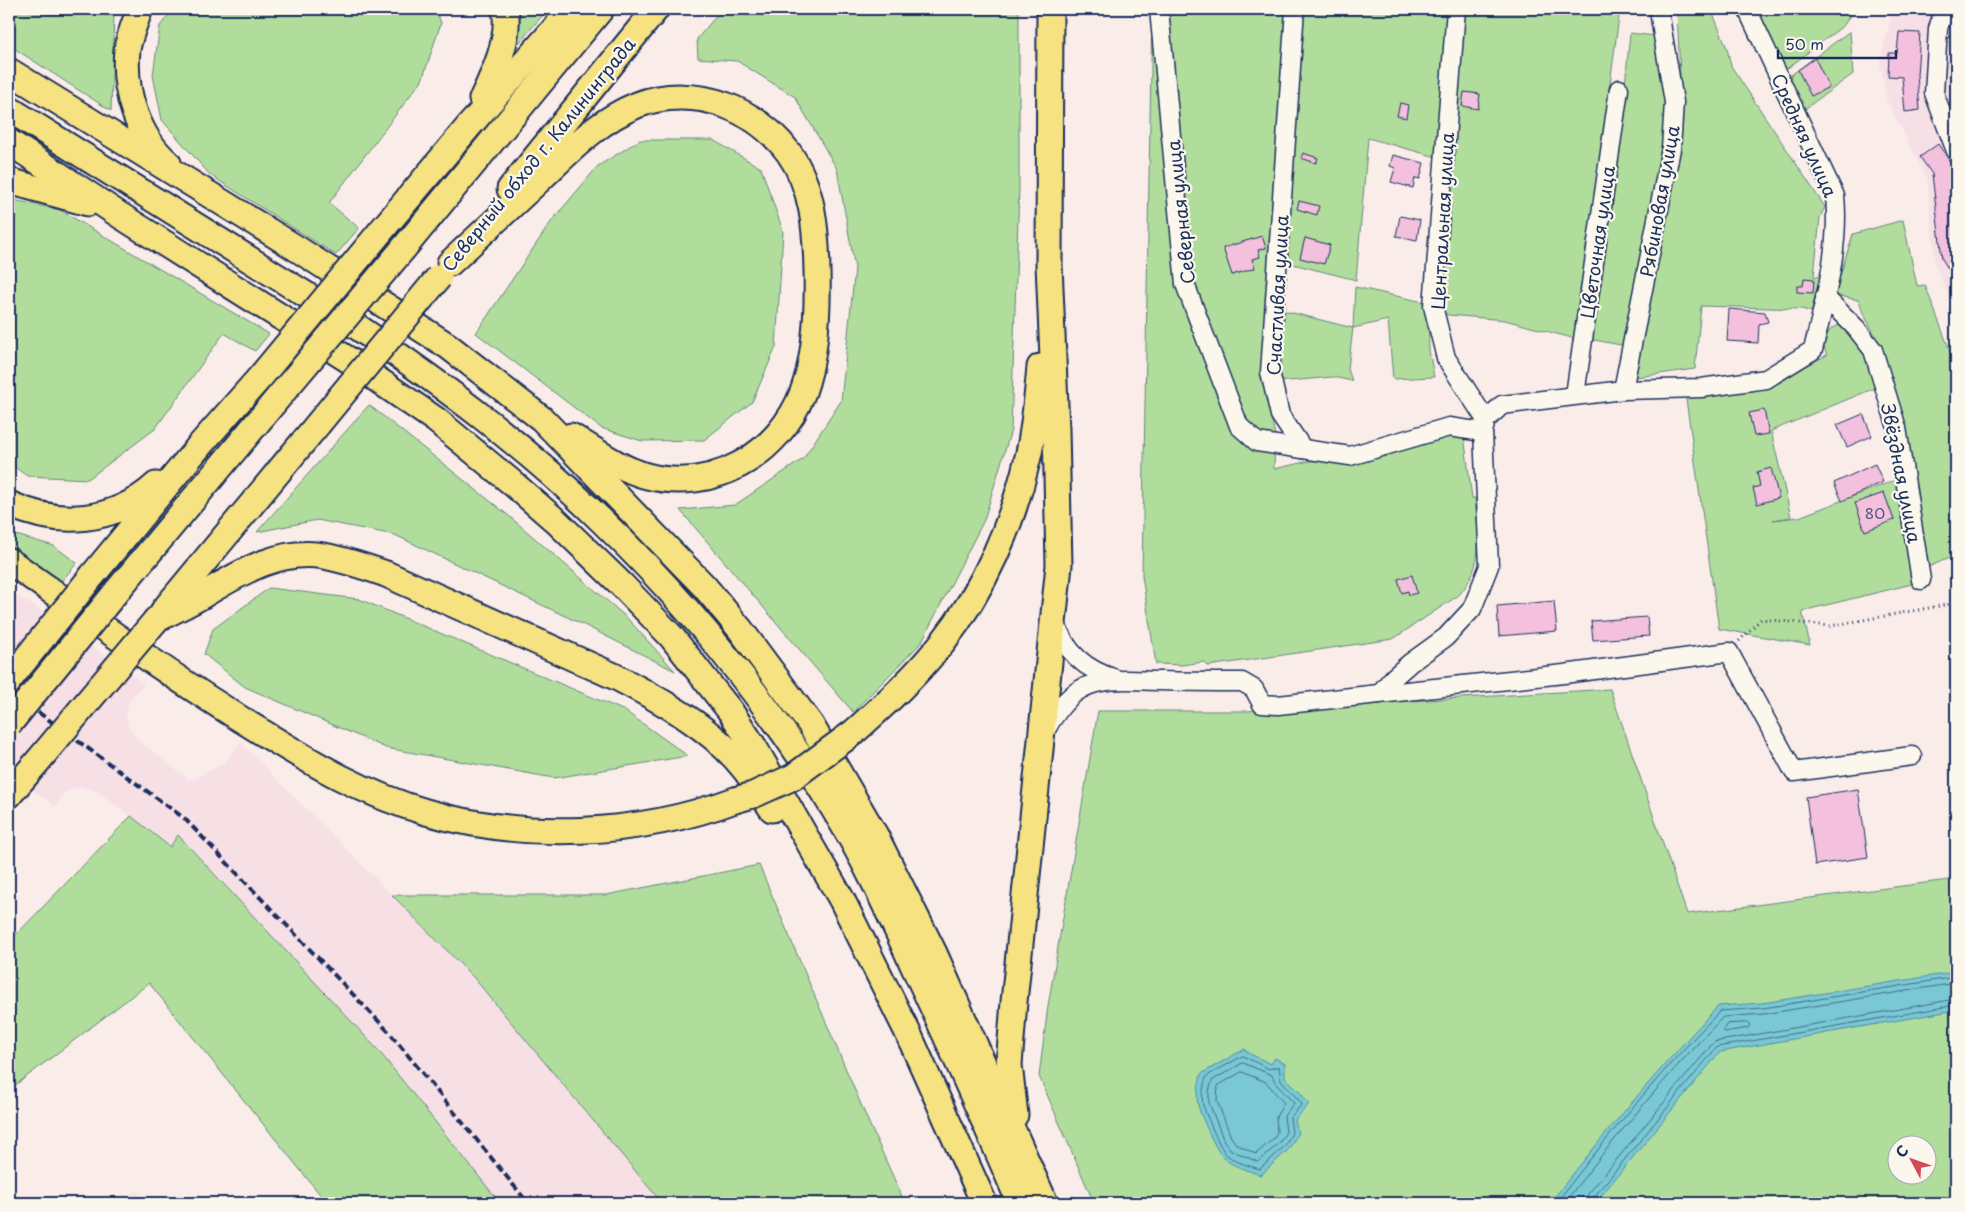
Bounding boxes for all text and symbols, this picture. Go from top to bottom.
scale bar [1778,28,1895,60]
street label: Северный обход г. Калининграда [435,30,642,277]
text: 50 m [1785,32,1824,55]
street label: Средняя улица [1766,69,1845,202]
street label: Рябиновая улица [1632,122,1686,279]
street label: Центральная улица [1424,131,1460,310]
street label: Северная улица [1159,138,1201,285]
street label: Цветочная улица [1573,163,1621,320]
street label: Счастливая улица [1259,213,1295,376]
street label: Звёздная улица [1875,401,1929,546]
house number: 80 [1865,501,1885,524]
north arrow [1888,1134,1938,1184]
text: С [1890,1140,1913,1162]

